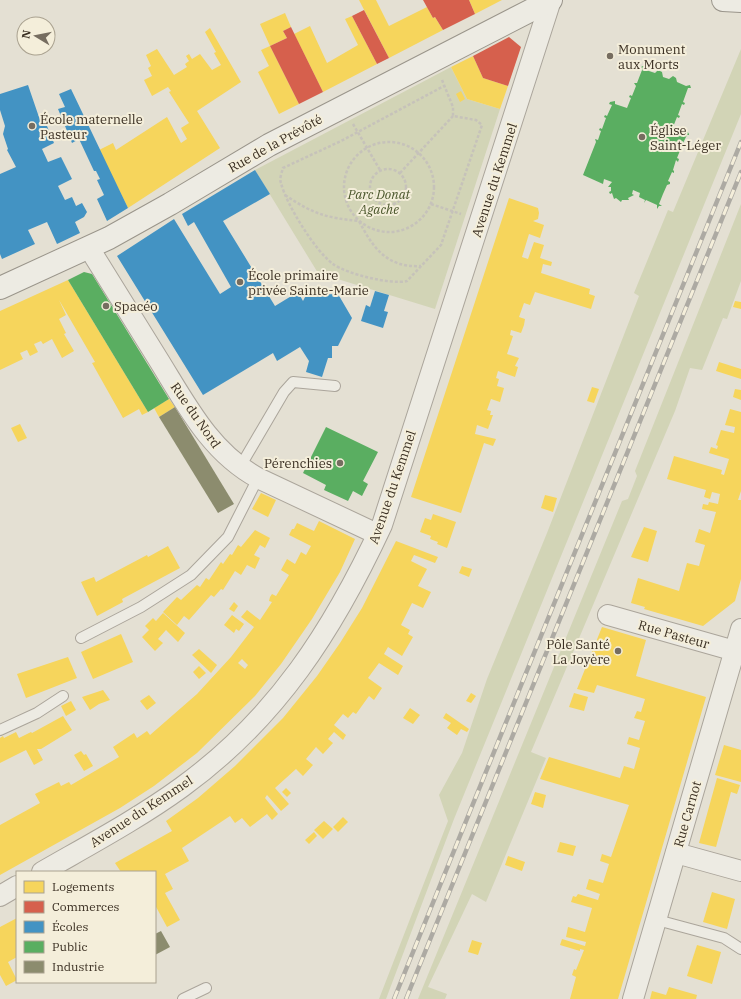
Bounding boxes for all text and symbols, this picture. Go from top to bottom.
north arrow [16,16,56,56]
text: N [19,28,34,40]
place label: Monument aux Morts [618,41,686,73]
marker: Monument aux Morts [605,51,615,61]
place label: École maternelle Pasteur [40,111,143,143]
street label: Rue de la Prévôté [225,111,325,176]
marker: École maternelle Pasteur [27,121,37,131]
street label: Avenue du Kemmel [468,121,521,239]
place label: Église Saint-Léger [650,122,721,154]
marker: Église Saint-Léger [637,132,647,142]
park label: Parc Donat Agache [347,186,411,218]
place label: École primaire privée Sainte-Marie [248,267,369,299]
marker: École primaire privée Sainte-Marie [235,277,245,287]
place label: Spacéo [114,298,158,315]
marker: Spacéo [101,301,111,311]
street label: Rue du Nord [167,379,225,452]
street label: Avenue du Kemmel [365,428,420,546]
place label: Pérenchies [264,455,332,472]
marker: Pérenchies [335,458,345,468]
street label: Rue Pasteur [636,616,712,653]
place label: Pôle Santé La Joyère [546,636,610,668]
marker: Pôle Santé La Joyère [613,646,623,656]
street label: Avenue du Kemmel [87,772,196,851]
street label: Rue Carnot [670,779,705,849]
legend [16,871,156,983]
text: Logements [52,879,115,894]
text: Commerces [52,899,120,914]
text: Écoles [52,919,88,934]
text: Public [52,939,88,954]
text: Industrie [52,959,104,974]

